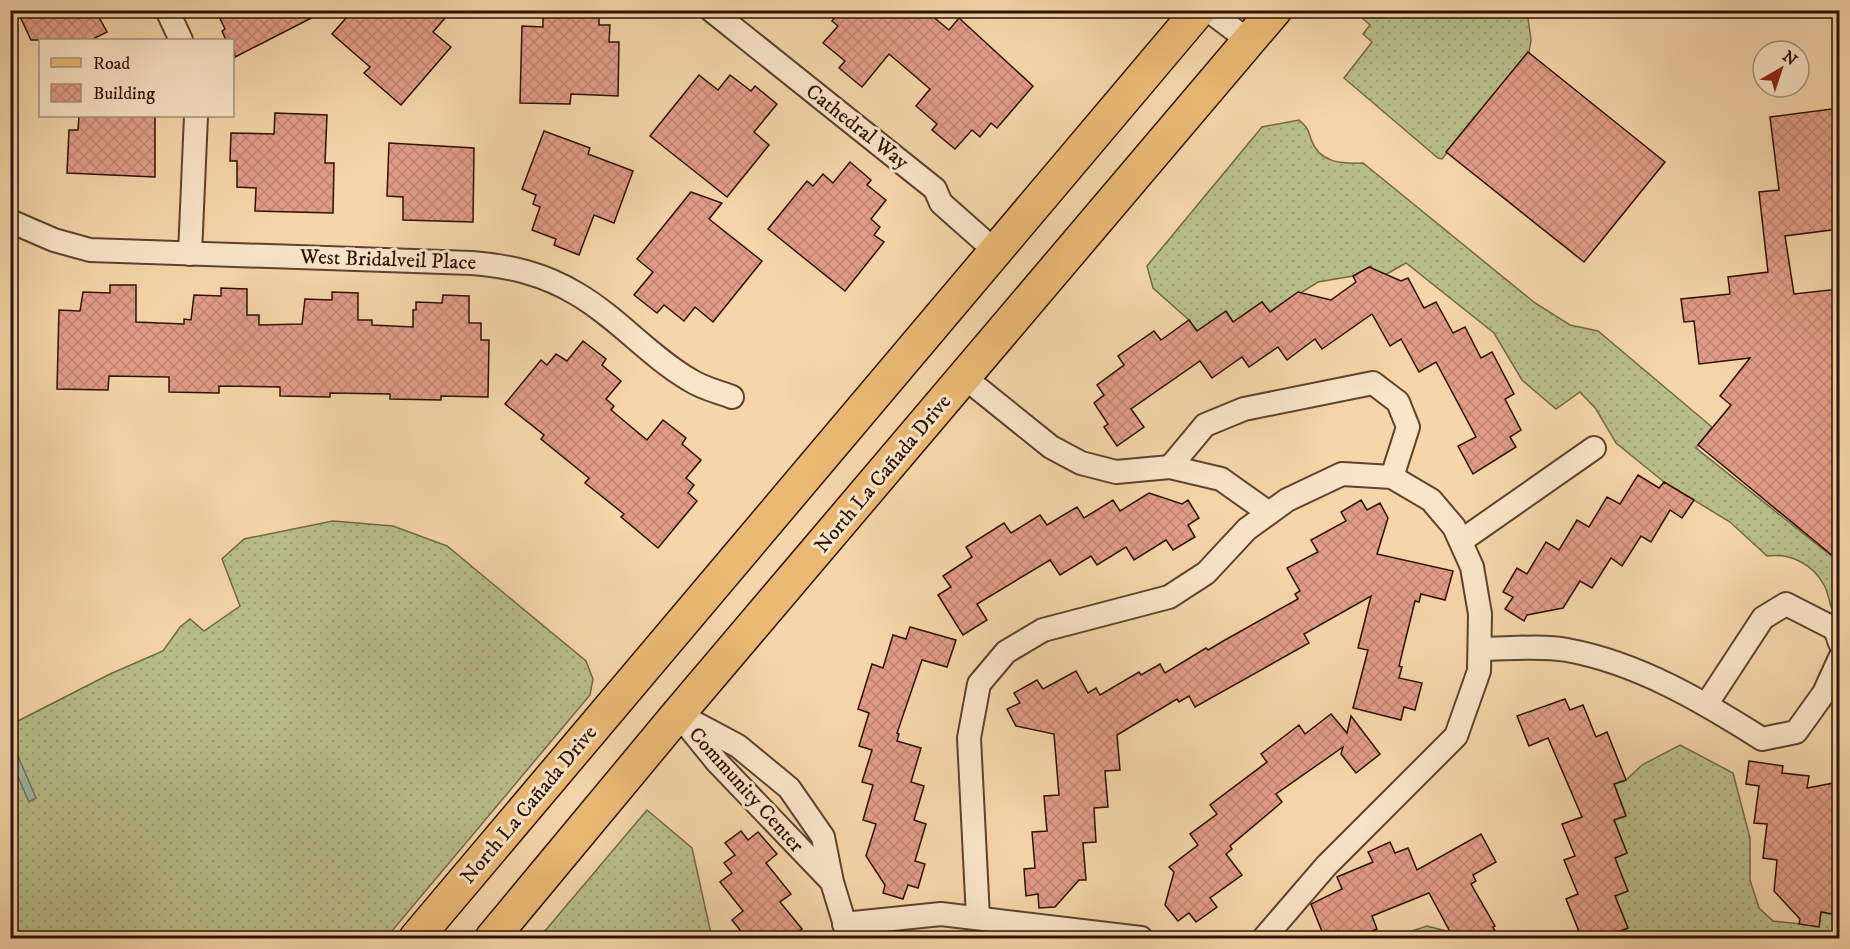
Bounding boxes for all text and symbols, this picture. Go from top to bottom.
legend [39,39,234,117]
north arrow [1751,39,1811,99]
text: N [1778,46,1801,70]
text: Road [93,53,130,75]
street label: Cathedral Way [800,79,915,176]
text: Building [93,83,155,105]
street label: West Bridalveil Place [298,244,477,276]
street label: North La Cañada Drive [809,389,957,559]
street label: North La Cañada Drive [455,720,603,890]
street label: Community Center [683,722,809,858]

